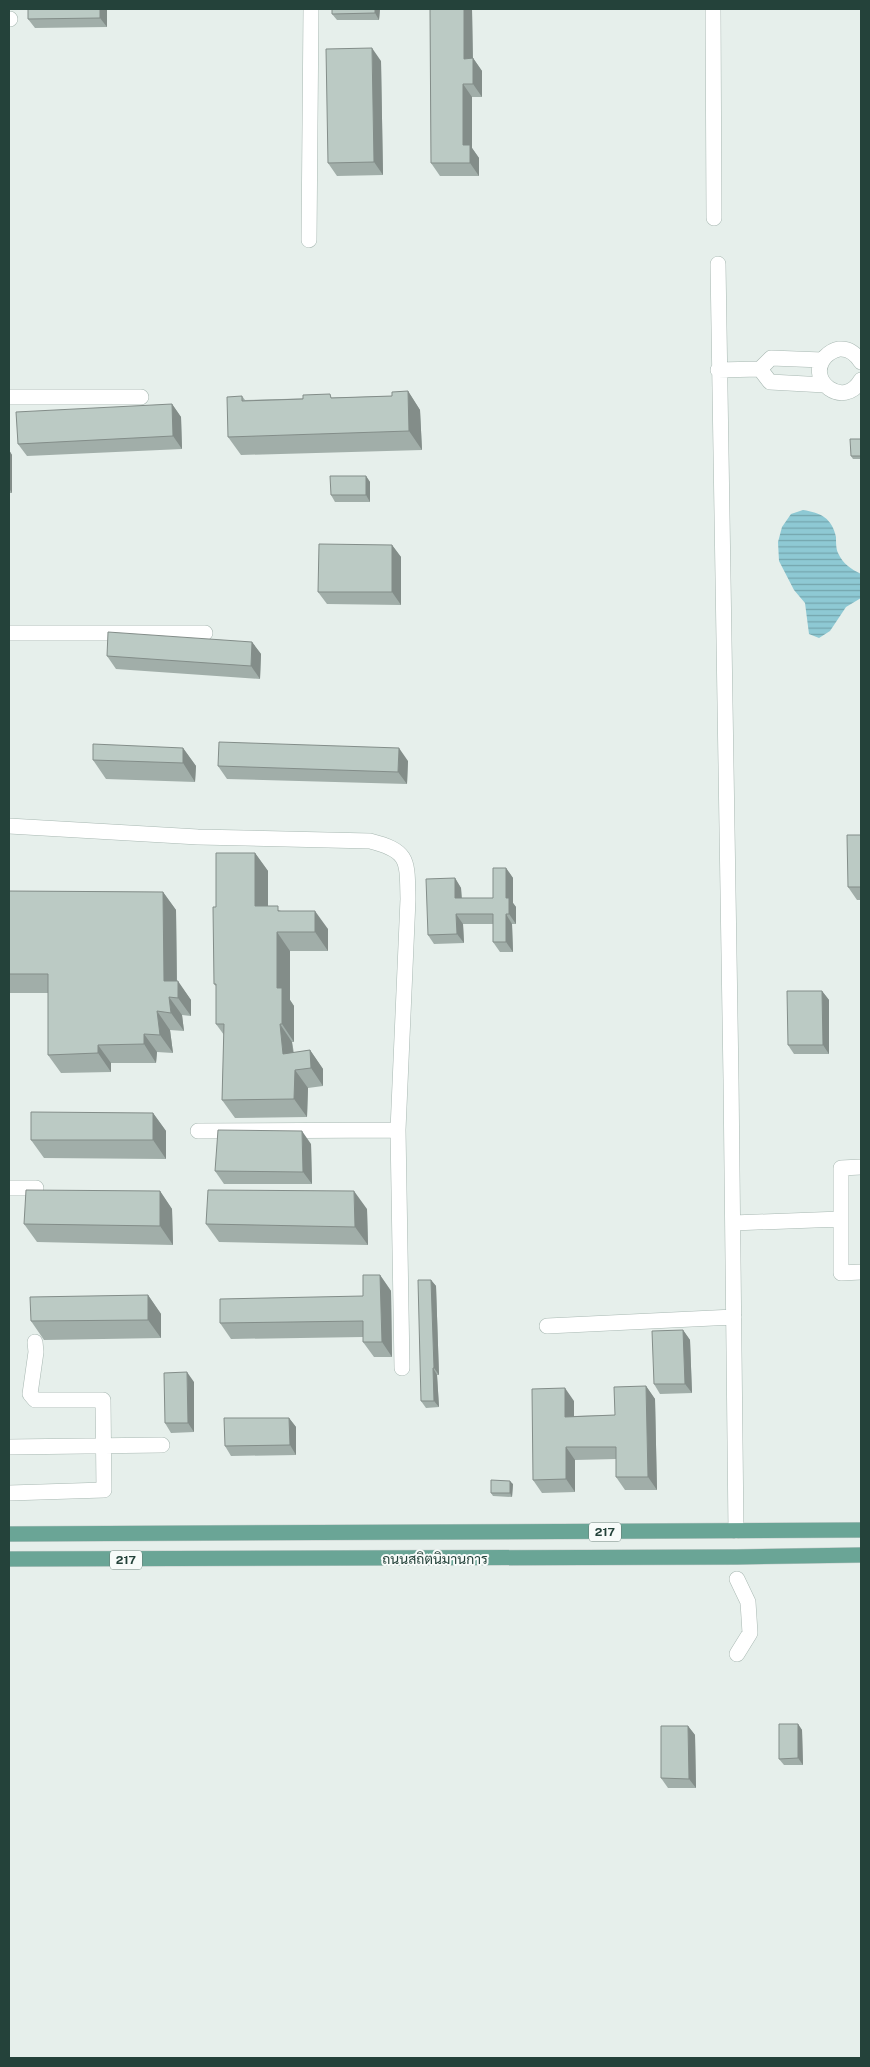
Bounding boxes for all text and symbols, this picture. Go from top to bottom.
road number: 217 [589,1522,621,1541]
road number: 217 [110,1550,142,1570]
street label: ถนนสถิตนิมานการ [382,1551,488,1567]

